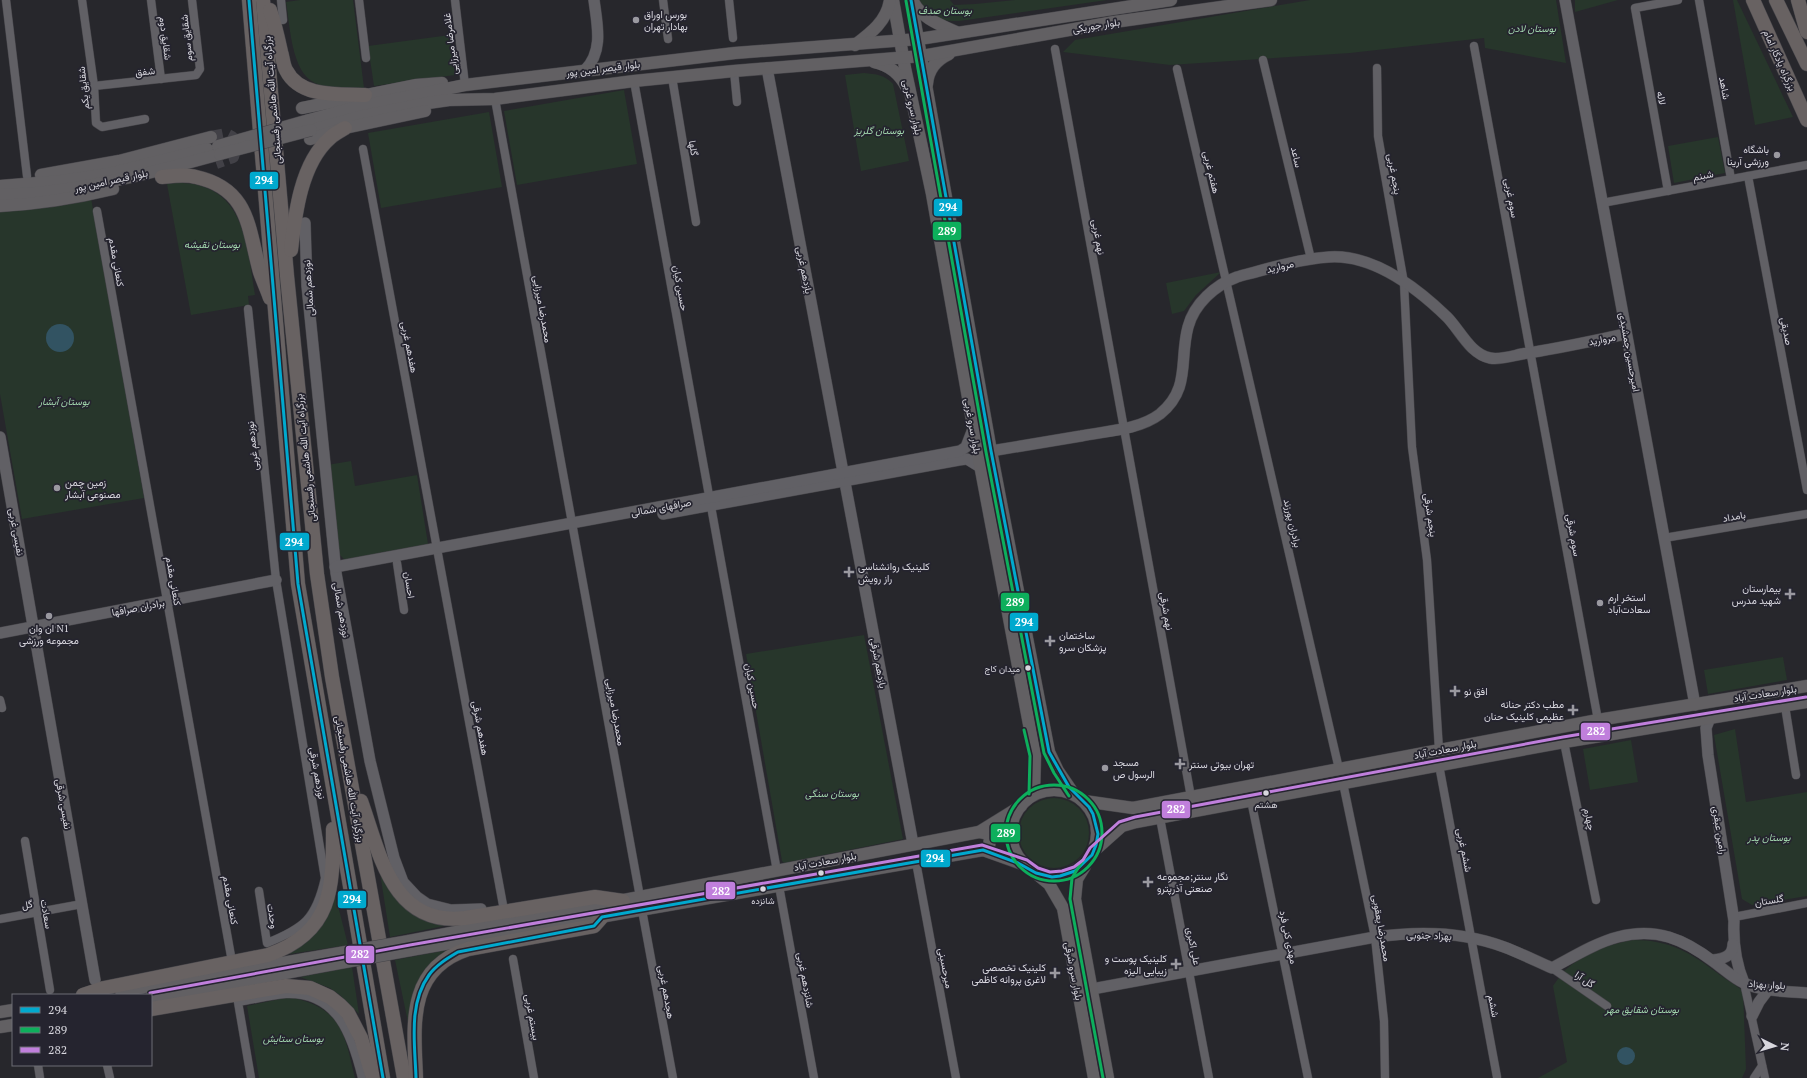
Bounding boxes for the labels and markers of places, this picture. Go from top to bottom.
place label: بورس اوراق بهادار تهران [644,8,688,33]
marker: بورس اوراق بهادار تهران [631,15,641,25]
place label: باشگاه ورزشی آرینا [1727,143,1769,168]
marker: باشگاه ورزشی آرینا [1772,150,1782,160]
place label: زمین چمن مصنوعی آبشار [64,476,121,501]
marker: زمین چمن مصنوعی آبشار [52,483,62,493]
place label: کلینیک روانشناسی راز رویش [858,560,930,585]
marker: کلینیک روانشناسی راز رویش [843,566,855,578]
place label: بیمارستان شهید مدرس [1732,582,1781,607]
marker: بیمارستان شهید مدرس [1784,588,1796,600]
place label: استخر ارم سعادت‌آباد [1608,591,1651,616]
marker: استخر ارم سعادت‌آباد [1595,598,1605,608]
marker: ان وان N1 مجموعه ورزشی [44,611,54,621]
place label: ان وان N1 مجموعه ورزشی [19,622,79,647]
place label: ساختمان پزشکان سرو [1059,629,1106,655]
marker: ساختمان پزشکان سرو [1044,635,1056,647]
place label: میدان کاج [984,663,1020,675]
marker: میدان کاج [1023,663,1033,673]
marker: افق نو [1449,685,1461,697]
place label: افق نو [1464,685,1488,698]
place label: مطب دکتر حنانه عظیمی کلینیک حنان [1484,698,1564,723]
marker: مطب دکتر حنانه عظیمی کلینیک حنان [1567,704,1579,716]
place label: مسجد الرسول ص [1113,756,1155,781]
marker: تهران بیوتی سنتر [1174,758,1186,770]
place label: تهران بیوتی سنتر [1188,758,1254,771]
marker: مسجد الرسول ص [1100,763,1110,773]
marker: هشتم [1261,788,1271,798]
place label: هشتم [1255,799,1277,811]
unlabelled marker [816,868,826,878]
place label: نگار سنتر;مجموعه صنعتی آذرپترو [1157,870,1228,896]
marker: نگار سنتر;مجموعه صنعتی آذرپترو [1142,876,1154,888]
marker: شانزده [758,884,768,894]
place label: شانزده [751,895,775,907]
place label: کلینیک پوست و زیبایی الیزه [1105,952,1168,977]
marker: کلینیک پوست و زیبایی الیزه [1170,958,1182,970]
place label: کلینیک تخصصی لاغری پروانه کاظمی [971,961,1047,987]
marker: کلینیک تخصصی لاغری پروانه کاظمی [1049,967,1061,979]

